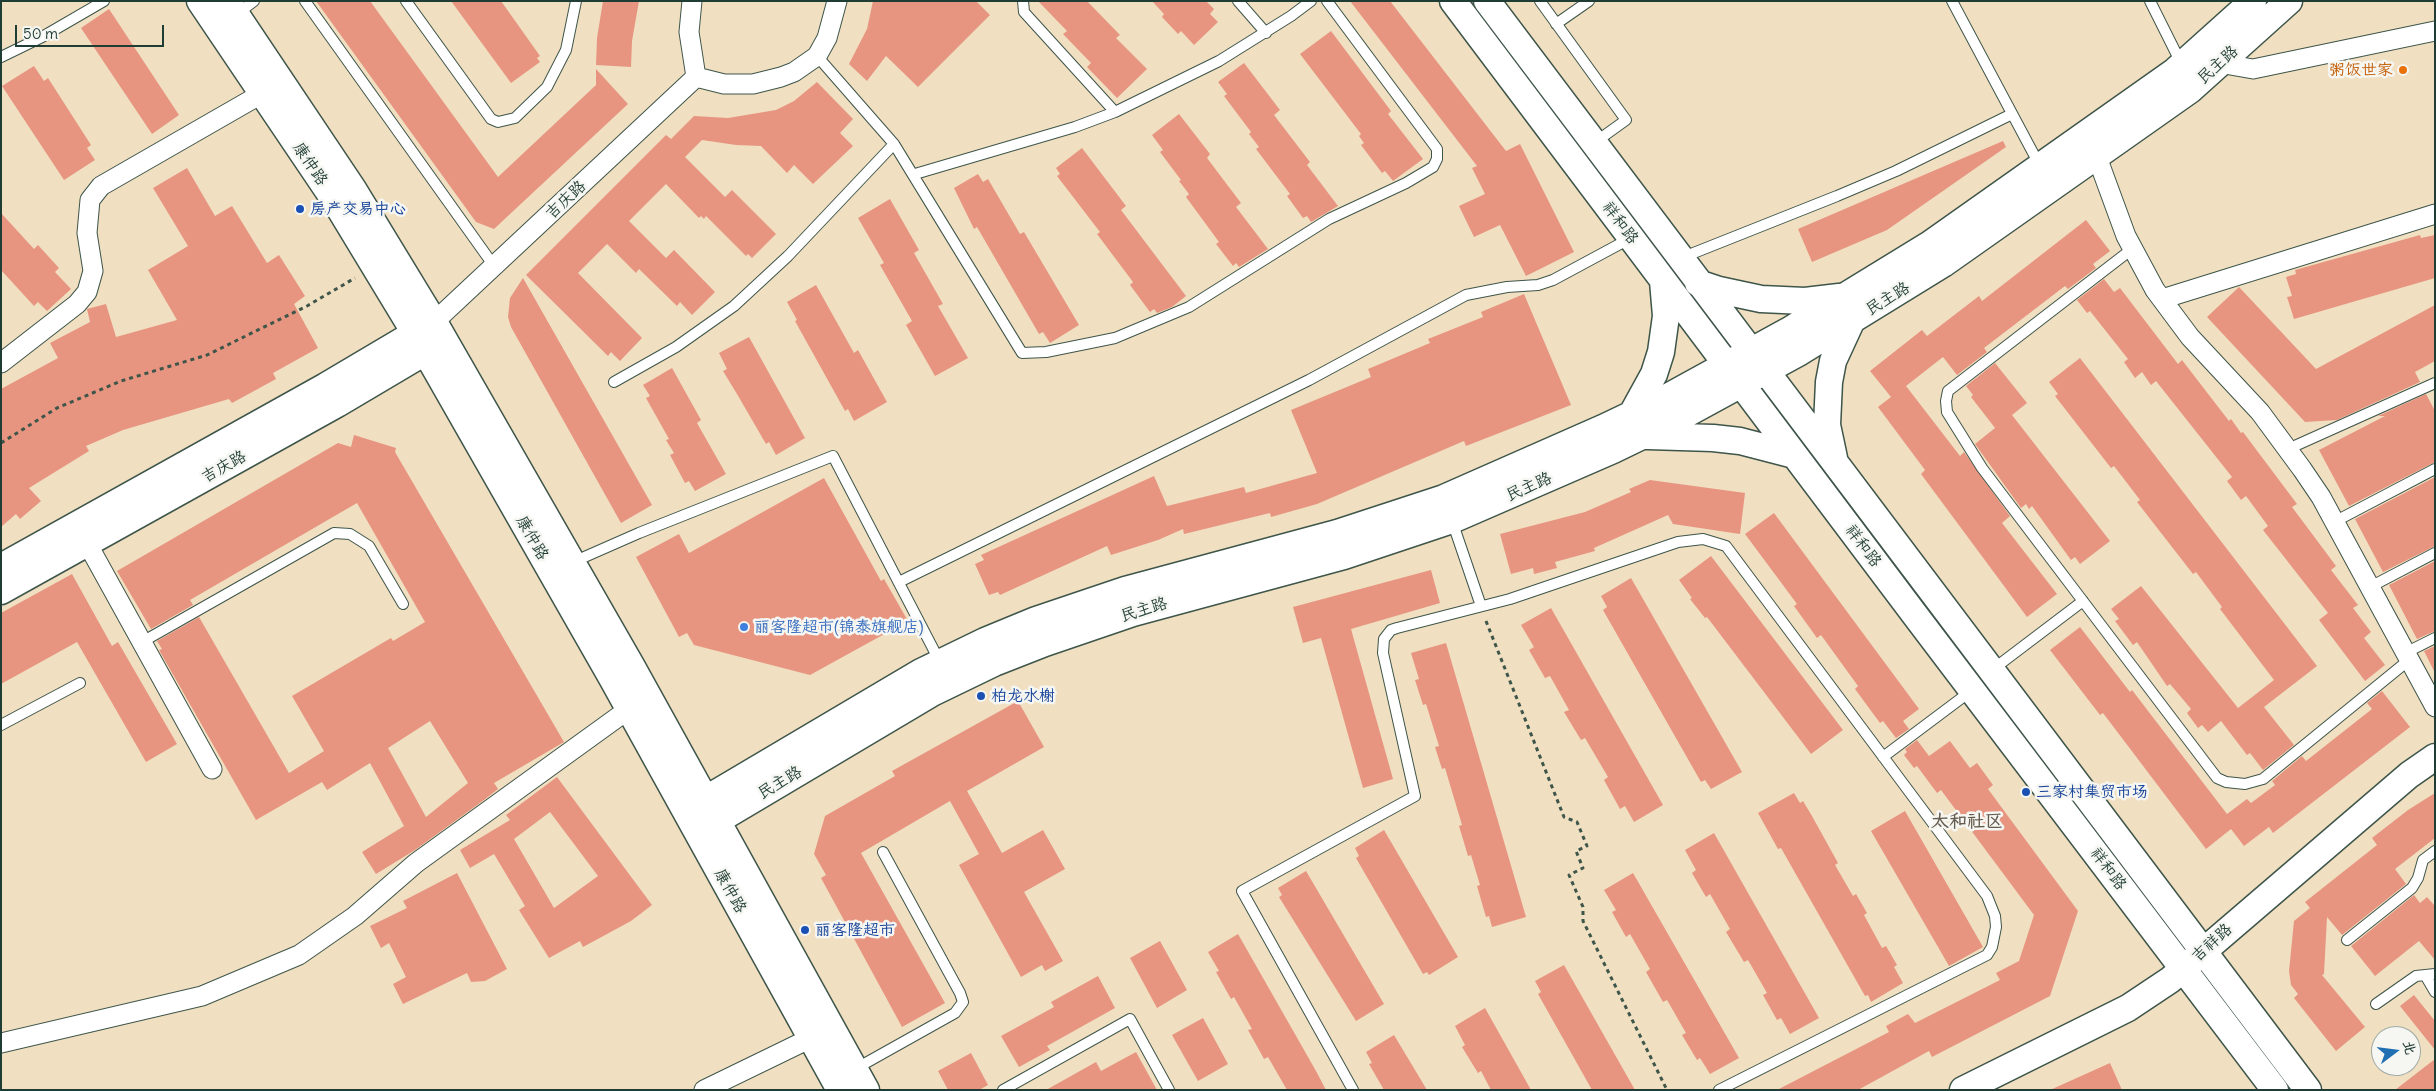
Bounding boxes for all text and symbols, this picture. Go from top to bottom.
scale bar [18,15,166,47]
text: 50 m [23,24,58,43]
street label: 民主路 [2194,42,2242,88]
place label: 粥饭世家 [2329,60,2393,80]
marker: 粥饭世家 [2397,64,2409,76]
street label: 康仲路 [289,139,331,189]
street label: 吉庆路 [542,177,590,223]
street label: 祥和路 [1598,198,1642,248]
place label: 房产交易中心 [310,199,406,219]
marker: 房产交易中心 [294,203,306,215]
street label: 民主路 [1863,278,1913,320]
street label: 吉庆路 [198,447,250,487]
street label: 民主路 [1503,468,1555,506]
street label: 康仲路 [512,512,552,564]
street label: 祥和路 [1841,521,1885,571]
street label: 民主路 [1118,594,1170,626]
place label: 丽客隆超市(锦泰旗舰店) [754,617,924,637]
marker: 丽客隆超市(锦泰旗舰店) [738,621,750,633]
place label: 柏龙水榭 [991,686,1055,706]
marker: 柏龙水榭 [975,690,987,702]
street label: 民主路 [754,762,806,804]
place label: 三家村集贸市场 [2036,782,2148,802]
marker: 三家村集贸市场 [2020,786,2032,798]
district label: 太和社区 [1931,811,2003,833]
street label: 祥和路 [2086,844,2130,894]
street label: 康仲路 [710,865,750,917]
place label: 丽客隆超市 [815,920,895,940]
street label: 吉祥路 [2188,920,2236,966]
marker: 丽客隆超市 [799,924,811,936]
north arrow [2371,1026,2421,1076]
text: 北 [2399,1038,2420,1056]

